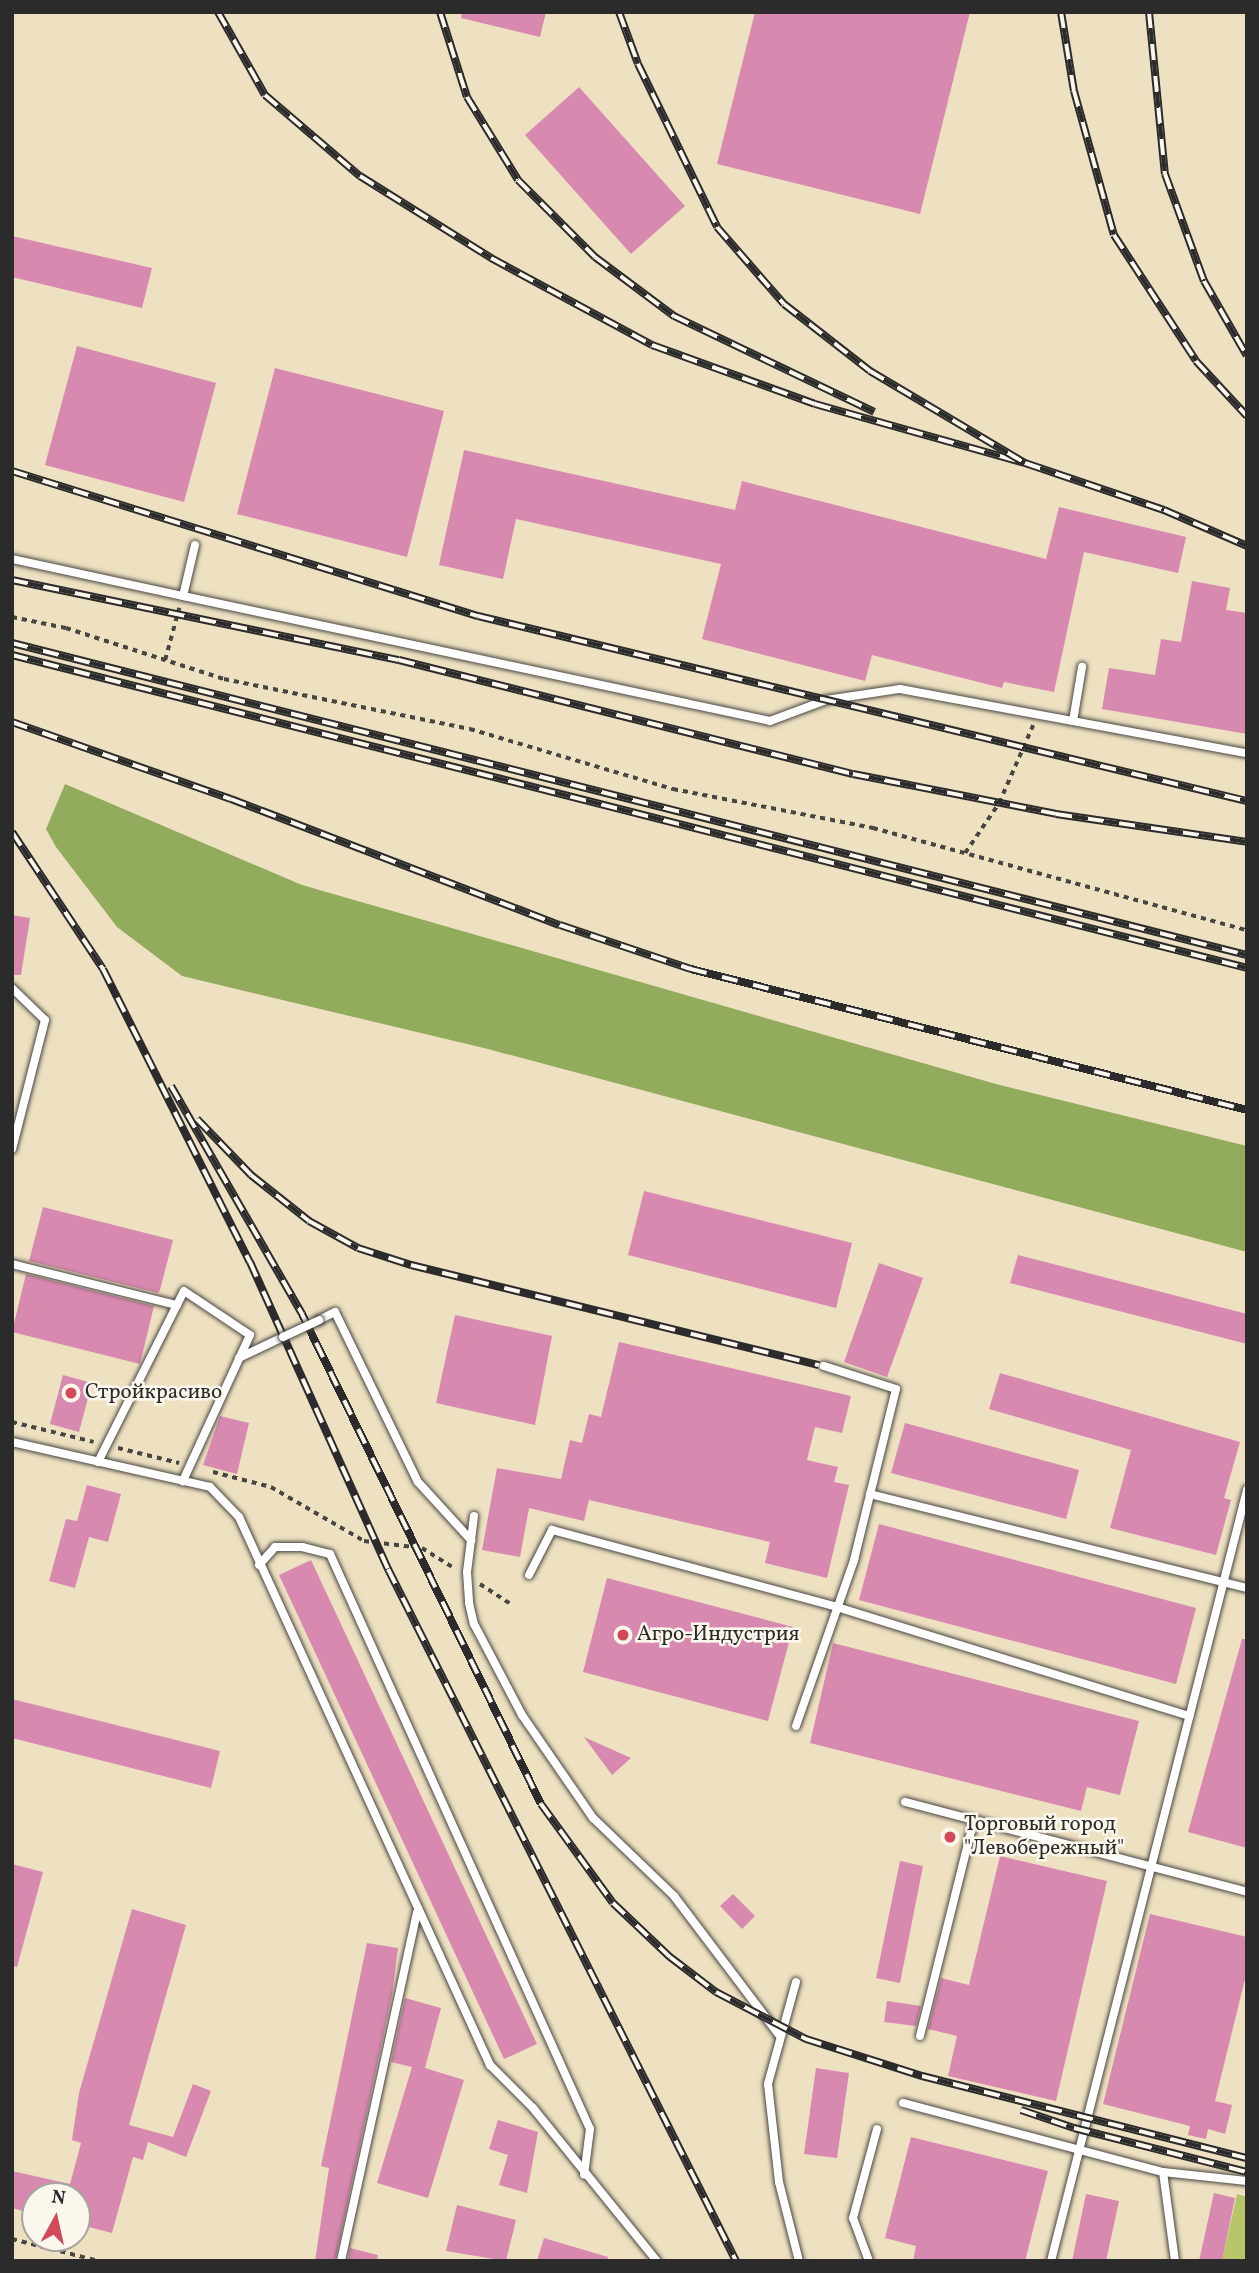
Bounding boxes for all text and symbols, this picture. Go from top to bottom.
place label: Стройкрасиво [85,1380,222,1406]
marker: Стройкрасиво [63,1385,79,1401]
place label: Агро-Индустрия [637,1622,800,1648]
marker: Агро-Индустрия [615,1627,631,1643]
place label: Торговый город "Левобережный" [964,1812,1124,1862]
marker: Торговый город "Левобережный" [942,1829,958,1845]
north arrow [21,2182,91,2252]
text: N [50,2184,67,2212]

